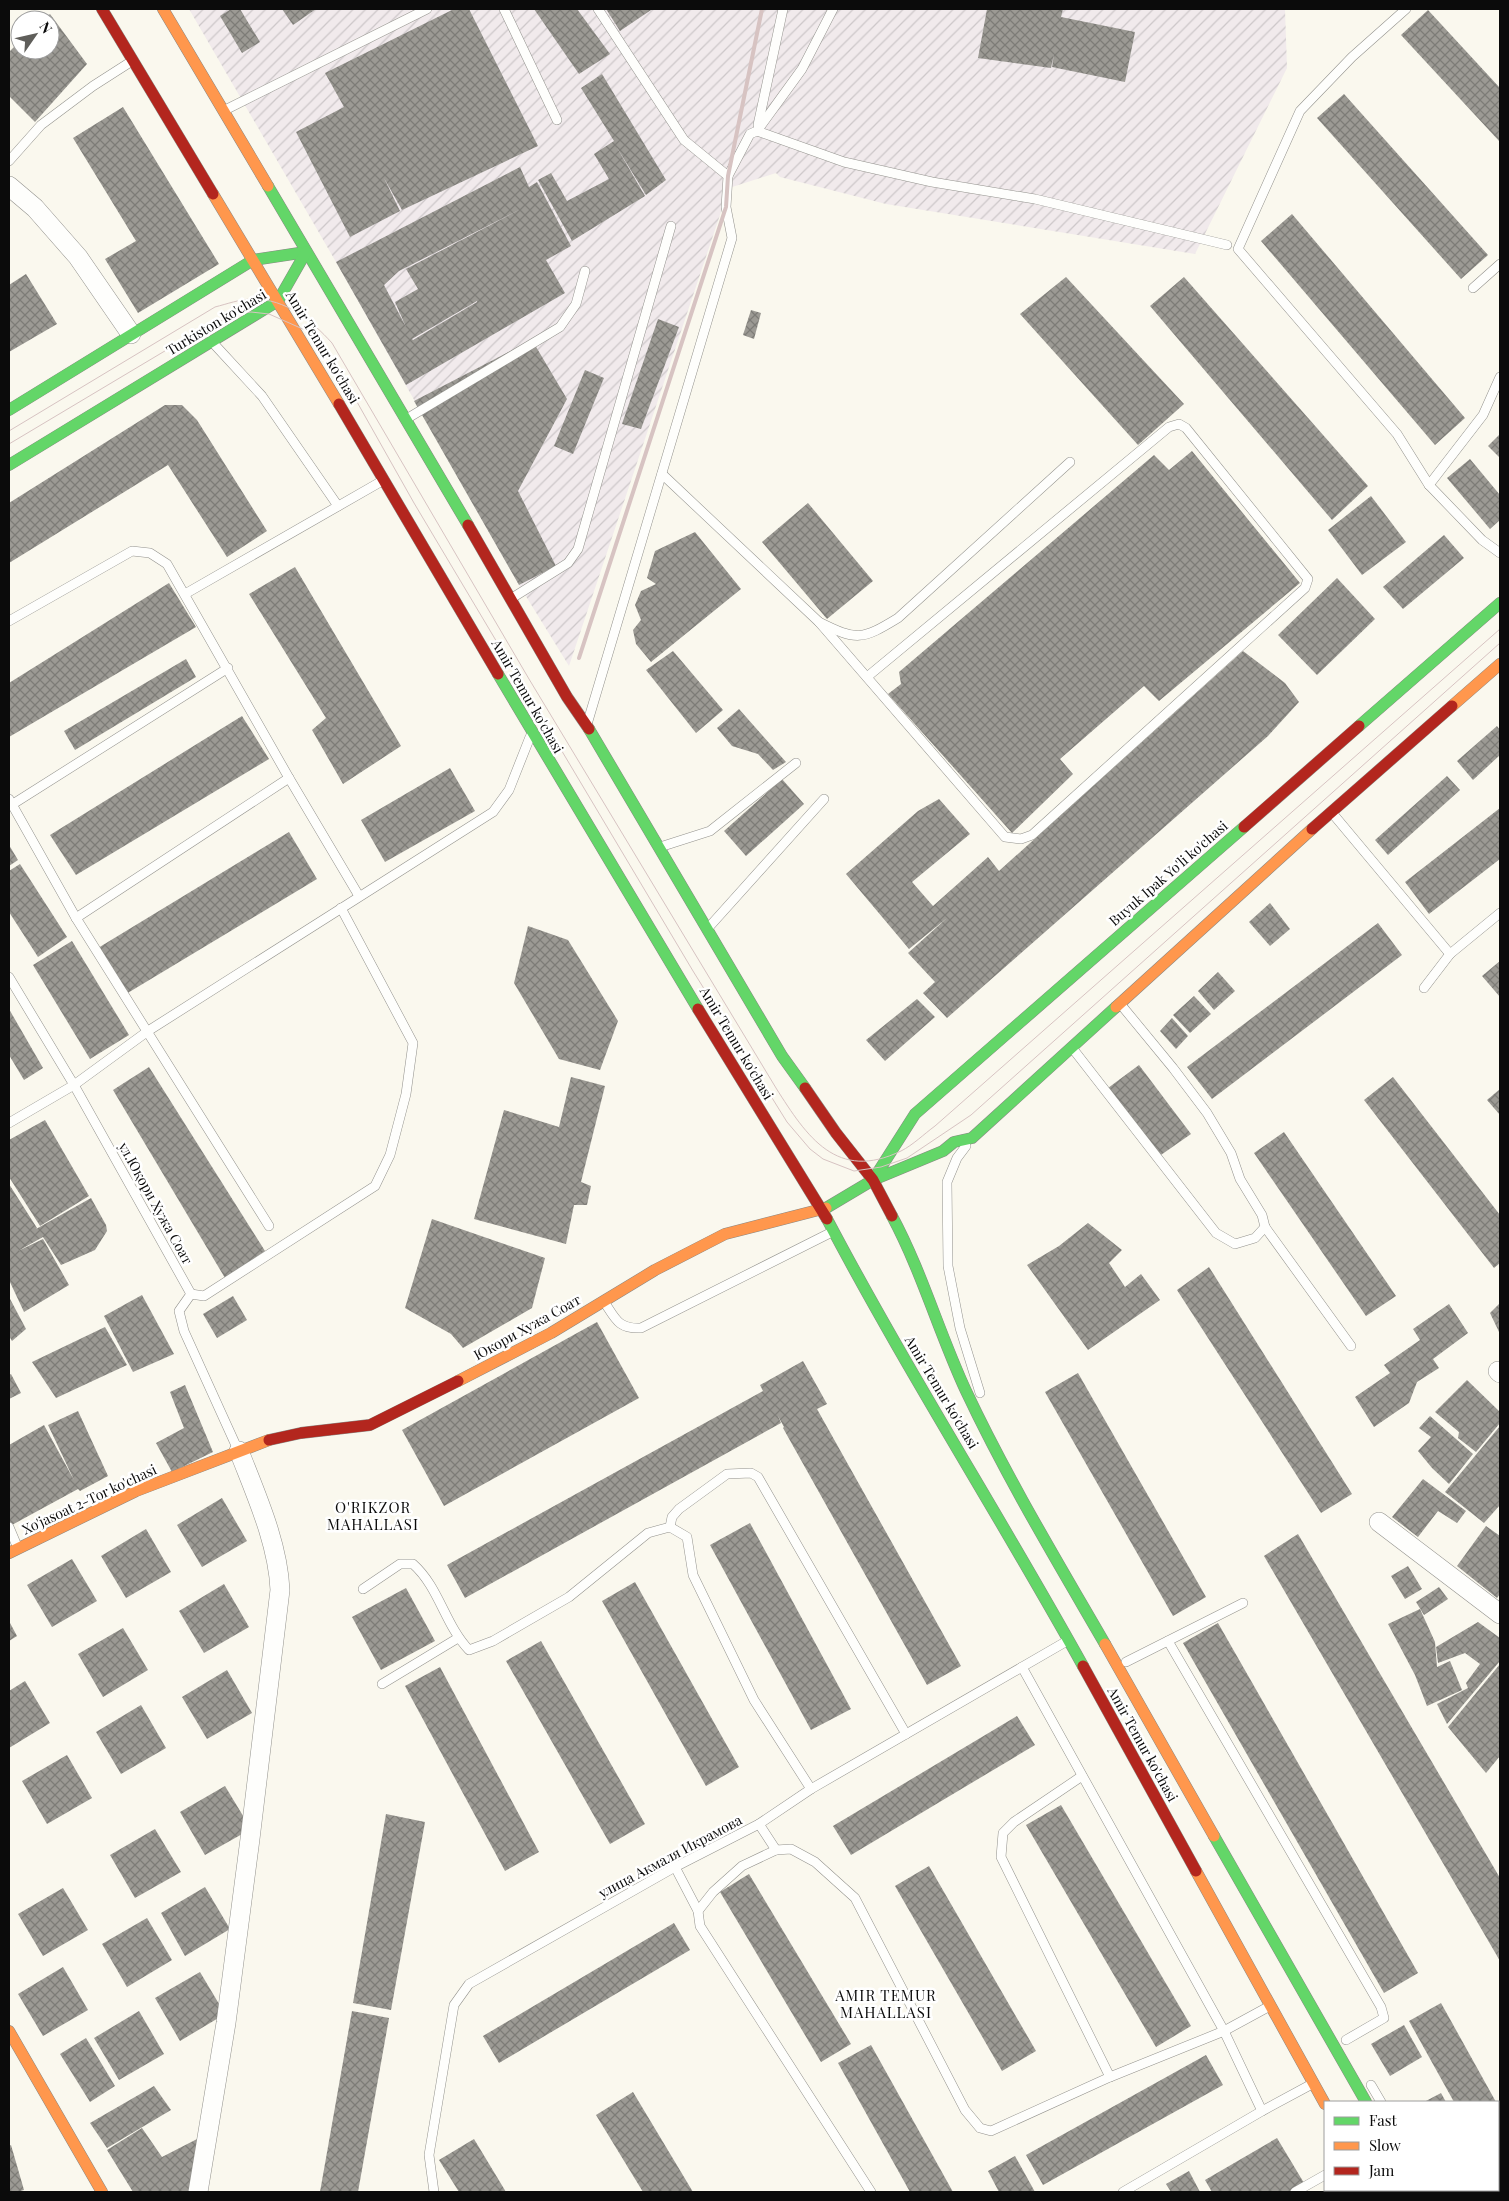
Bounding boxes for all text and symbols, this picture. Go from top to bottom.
north arrow [10,10,60,60]
text: N [35,18,57,37]
street label: Turkiston ko'chasi [162,285,270,359]
street label: Amir Temur ko'chasi [281,286,364,407]
street label: Amir Temur ko'chasi [487,635,568,756]
street label: Buyuk Ipak Yo'li ko'chasi [1105,816,1231,930]
street label: Amir Temur ko'chasi [695,982,778,1103]
street label: ул.Юқори Хужа Соат [114,1138,198,1268]
street label: Юкори Хужа Соат [470,1290,584,1364]
street label: Amir Temur ko'chasi [900,1331,983,1452]
street label: Xo'jasoat 2-Tor ko'chasi [19,1459,159,1539]
district label: O'RIKZOR MAHALLASI [327,1497,419,1534]
street label: Amir Temur ko'chasi [1103,1682,1183,1805]
street label: улица Акмаля Икрамова [594,1810,745,1902]
district label: AMIR TEMUR MAHALLASI [834,1985,937,2022]
legend [1324,2101,1499,2191]
text: Fast [1369,2110,1398,2130]
text: Slow [1369,2135,1401,2155]
text: Jam [1368,2160,1395,2180]

